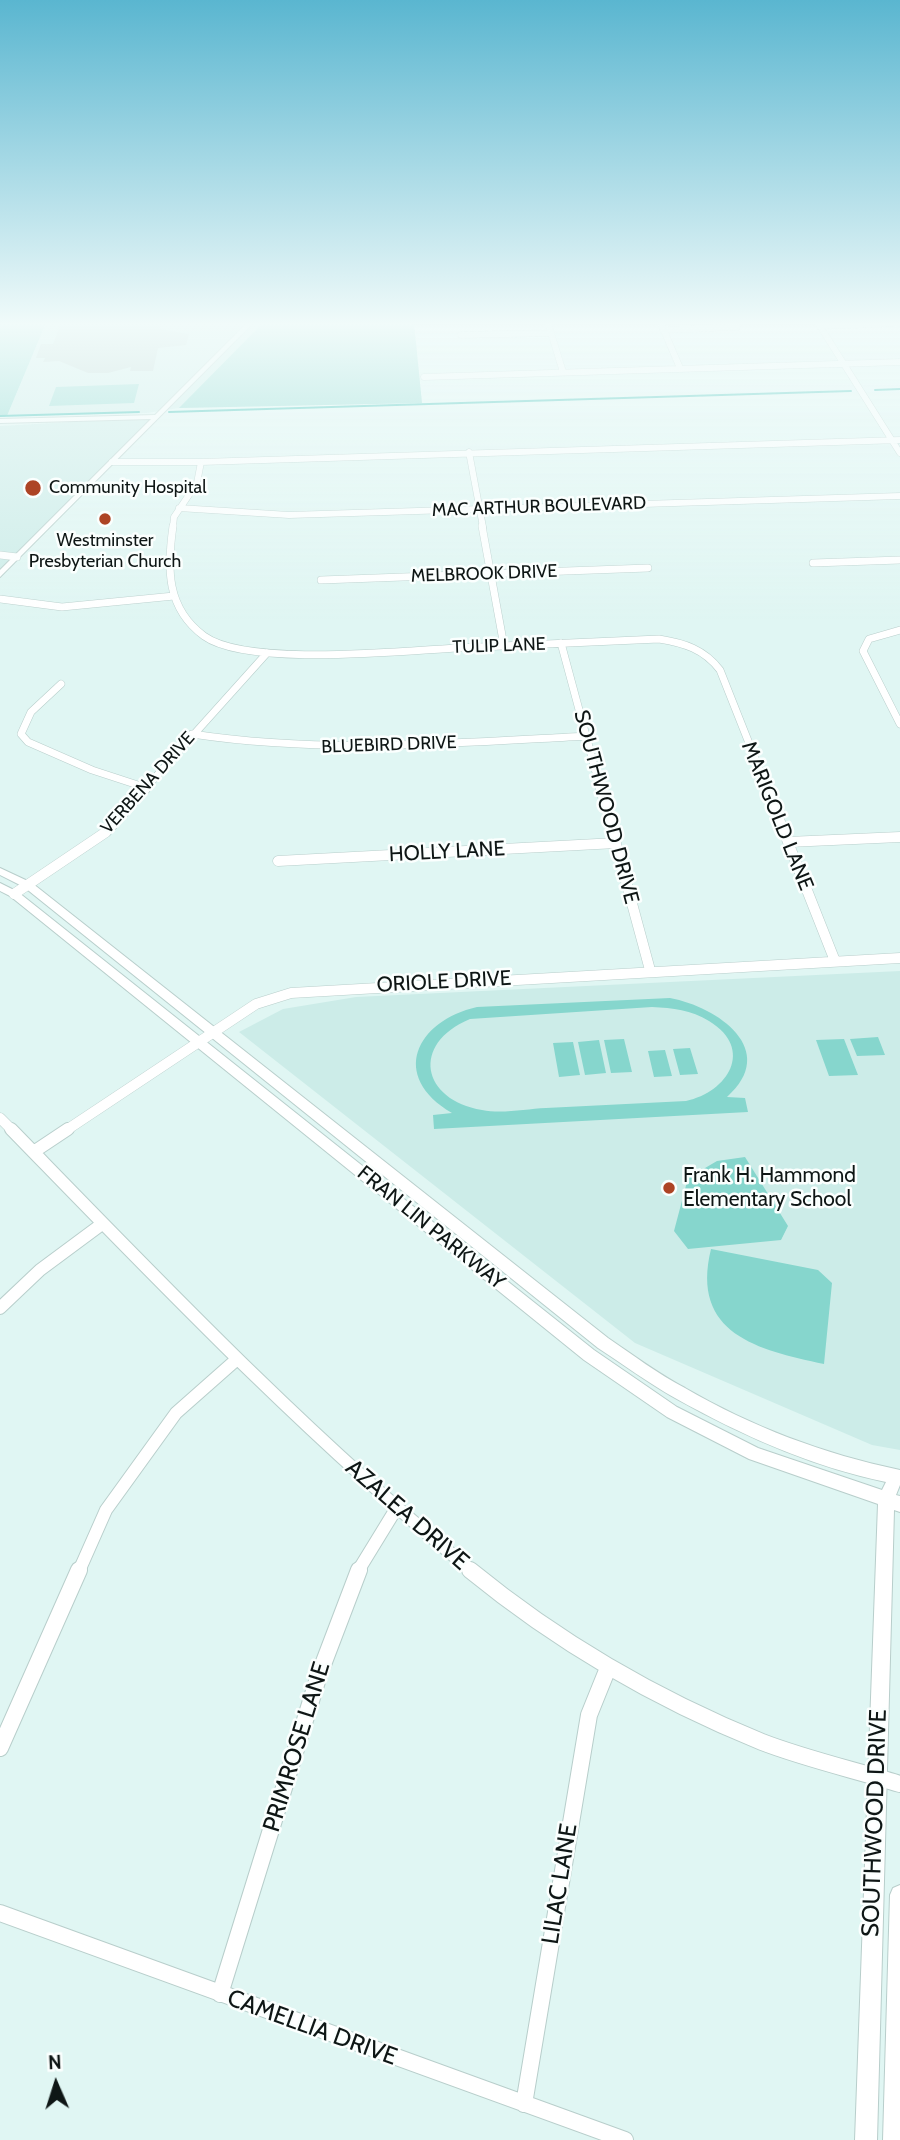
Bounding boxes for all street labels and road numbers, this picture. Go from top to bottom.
street label: MAC ARTHUR BOULEVARD [432,492,646,522]
street label: MELBROOK DRIVE [410,561,558,587]
street label: TULIP LANE [452,634,546,658]
street label: SOUTHWOOD DRIVE [568,707,644,907]
street label: VERBENA DRIVE [97,728,199,838]
street label: BLUEBIRD DRIVE [321,732,457,758]
street label: MARIGOLD LANE [736,738,818,894]
street label: HOLLY LANE [388,836,506,868]
street label: ORIOLE DRIVE [376,966,512,998]
street label: FRAN LIN PARKWAY [352,1161,510,1295]
street label: AZALEA DRIVE [339,1454,475,1576]
street label: PRIMROSE LANE [257,1659,337,1835]
street label: SOUTHWOOD DRIVE [857,1709,893,1937]
street label: LILAC LANE [536,1822,584,1946]
street label: CAMELLIA DRIVE [223,1984,401,2072]

